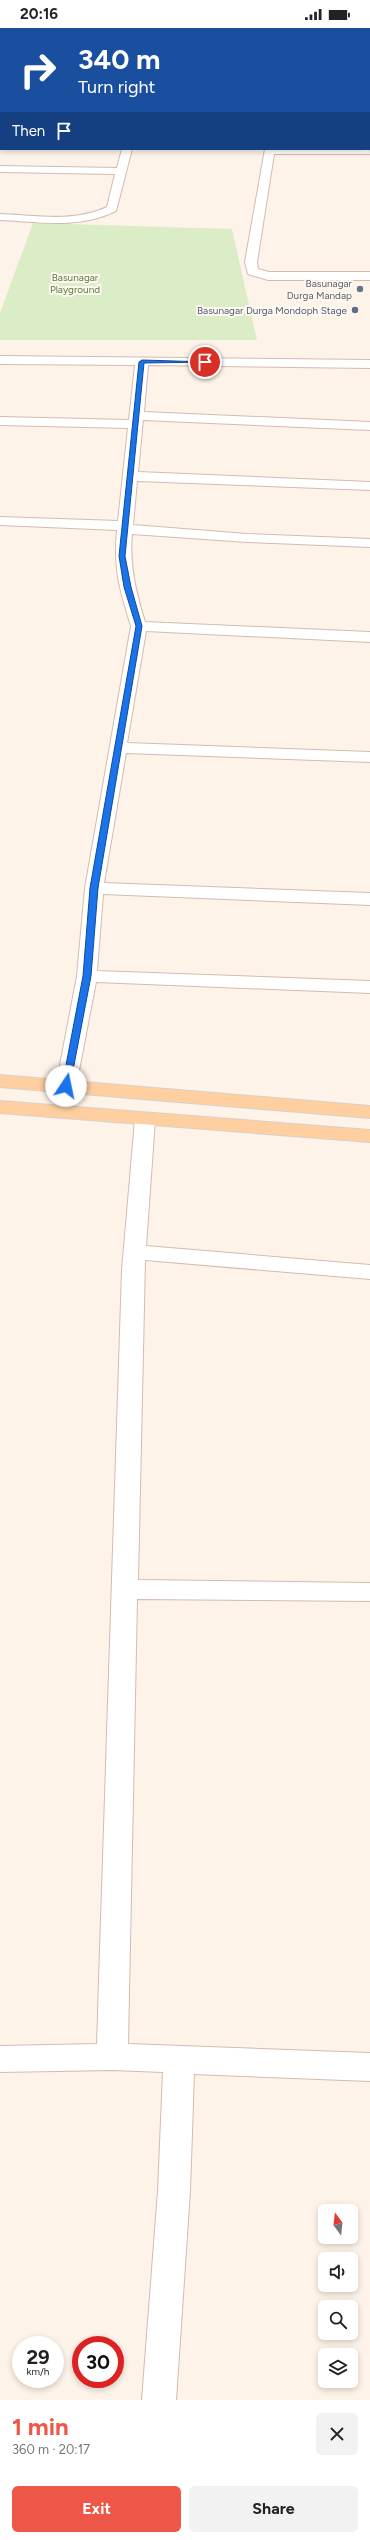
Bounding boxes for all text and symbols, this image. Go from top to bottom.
text: 20:16 [20,5,58,23]
text: 340 m [78,42,161,76]
icon: right [12,44,64,96]
text: Turn right [78,76,155,98]
icon: arrive [53,120,75,142]
text: Then [12,122,45,140]
park label: Basunagar Playground [50,271,100,296]
place label: Basunagar Durga Mandap [287,277,353,302]
marker: Basunagar Durga Mandap [355,284,365,294]
place label: Basunagar Durga Mondoph Stage [197,304,348,317]
marker: Basunagar Durga Mondoph Stage [350,305,360,315]
pin [188,345,222,379]
icon: arrive [194,351,216,373]
position arrow [45,1065,87,1107]
north arrow [318,2204,358,2244]
map controls [318,2204,358,2388]
button: sound [318,2252,358,2292]
button: search [318,2300,358,2340]
speed limit sign: 30 [72,2336,124,2388]
text: 29 [26,2345,50,2369]
button: layers [318,2348,358,2388]
text: km/h [27,2365,49,2378]
text: 1 min [12,2412,69,2441]
button: close [316,2413,358,2455]
text: 360 m · 20:17 [12,2442,90,2457]
button: Exit [12,2486,181,2532]
button: Share [189,2486,358,2532]

